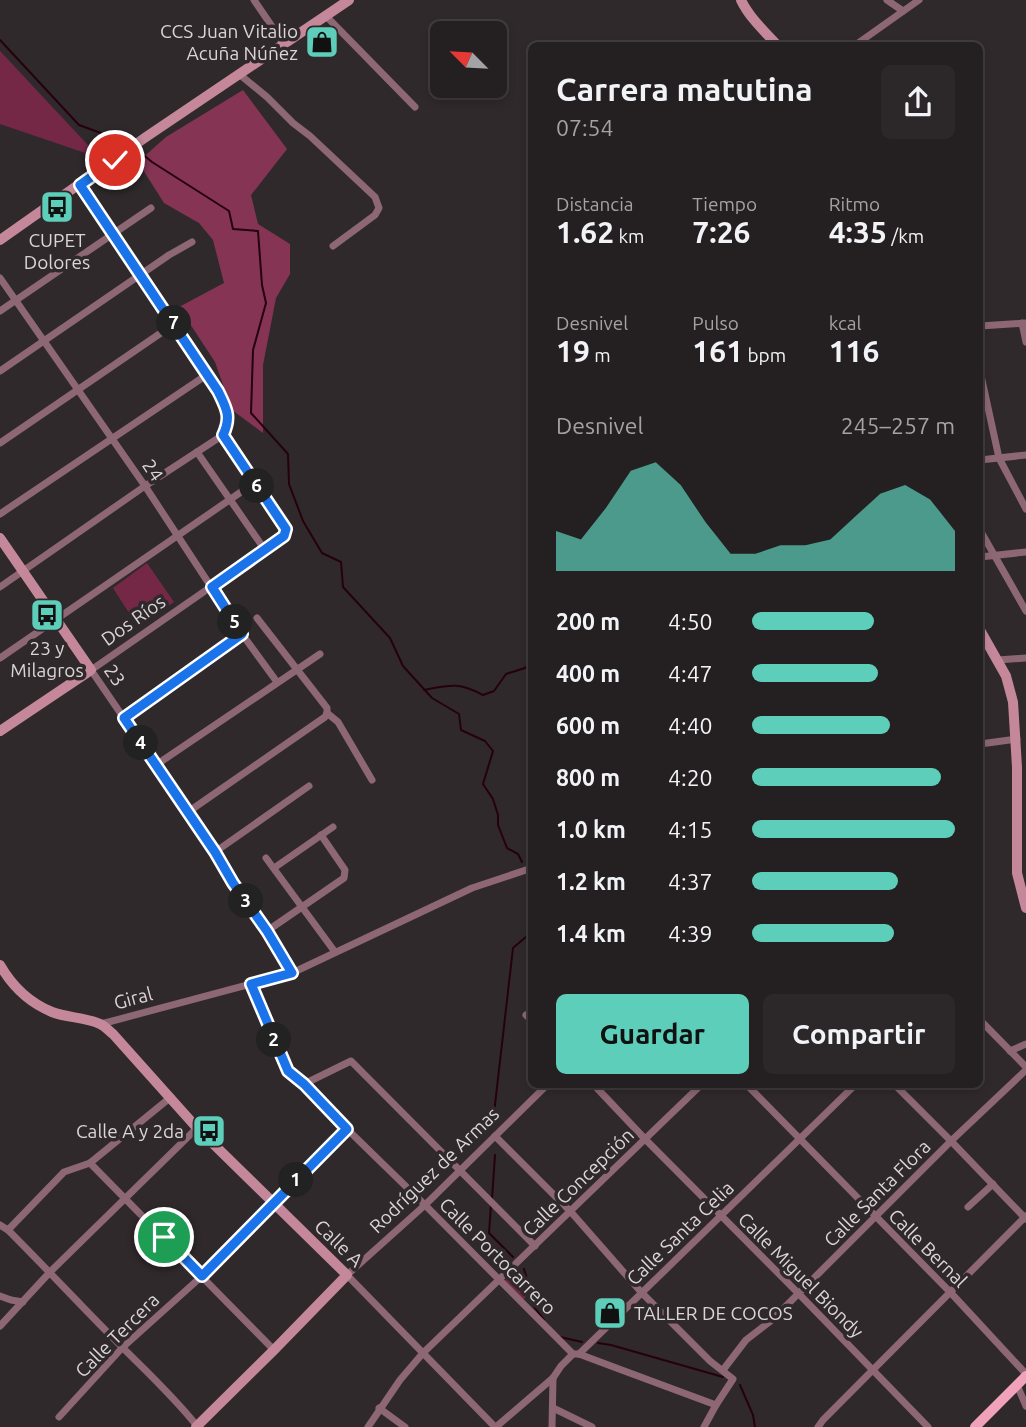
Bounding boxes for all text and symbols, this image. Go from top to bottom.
place label: CCS Juan Vitalio Acuña Núñez [160,20,298,64]
north arrow [430,21,508,98]
map controls [430,21,507,98]
shop icon: CCS Juan Vitalio Acuña Núñez [303,23,341,61]
button: share [881,65,955,139]
text: Carrera matutina [556,71,813,107]
text: 07:54 [556,115,614,140]
pin [85,130,145,190]
icon: check [96,141,134,179]
bus stop icon: CUPET Dolores [38,188,76,226]
text: Distancia [556,193,634,215]
text: Tiempo [692,193,757,215]
text: Ritmo [829,193,880,215]
text: 1.62 [556,215,614,249]
text: 7:26 [692,215,750,249]
text: 4:35 [829,215,887,249]
text: km [614,225,644,247]
text: /km [887,225,924,247]
place label: CUPET Dolores [24,229,90,273]
pin: 7 [156,306,192,340]
text: 7 [168,311,179,333]
text: Desnivel [556,312,628,334]
text: Pulso [692,312,739,334]
text: kcal [829,312,861,334]
text: 19 [556,334,590,368]
text: 161 [692,334,743,368]
text: 116 [829,334,879,368]
text: m [590,344,611,366]
text: bpm [743,344,786,366]
text: Desnivel [556,413,644,438]
text: 245–257 m [841,413,955,438]
street label: 24 [138,455,168,485]
pin: 6 [240,468,274,504]
text: 6 [251,474,262,496]
street label: Dos Ríos [97,590,169,650]
bus stop icon: 23 y Milagros [28,596,66,634]
pin: 5 [218,604,252,640]
text: 200 m [556,609,620,634]
text: 4:50 [668,609,713,634]
text: 5 [229,610,240,632]
place label: 23 y Milagros [10,637,84,681]
street label: 23 [100,660,130,690]
text: 400 m [556,661,620,686]
text: 4:47 [668,661,713,686]
text: 600 m [556,713,620,738]
text: 4:40 [668,713,713,738]
pin: 4 [124,726,158,760]
text: 4 [135,731,146,753]
text: 800 m [556,765,620,790]
text: 4:20 [668,765,713,790]
text: 1.0 km [556,817,626,842]
text: 4:15 [668,817,713,842]
text: 1.2 km [556,869,626,894]
text: 4:37 [668,869,713,894]
pin: 3 [229,884,264,918]
text: 3 [240,889,251,911]
text: 1.4 km [556,921,626,946]
text: 4:39 [668,921,713,946]
street label: Giral [111,982,155,1014]
button: Guardar [556,994,749,1074]
button: Compartir [763,994,955,1074]
pin: 2 [256,1023,292,1058]
text: 2 [268,1028,279,1050]
street label: Rodríguez de Armas [365,1103,503,1237]
bus stop icon: Calle A y 2da [190,1112,228,1150]
place label: Calle A y 2da [76,1120,184,1142]
street label: Calle Concepción [518,1124,638,1240]
street label: Calle Santa Flora [819,1135,935,1251]
pin: 1 [278,1162,314,1198]
text: 1 [290,1168,301,1190]
street label: Calle Santa Celia [622,1177,738,1289]
street label: Calle Portocarrero [435,1193,561,1319]
street label: Calle Bernal [884,1204,972,1292]
pin [134,1207,194,1267]
street label: Calle Miguel Biondy [734,1208,868,1342]
street label: Calle A [310,1215,368,1272]
icon: arrive [145,1218,183,1256]
street label: Calle Tercera [70,1288,164,1382]
shop icon: TALLER DE COCOS [591,1294,629,1332]
place label: TALLER DE COCOS [634,1302,793,1324]

